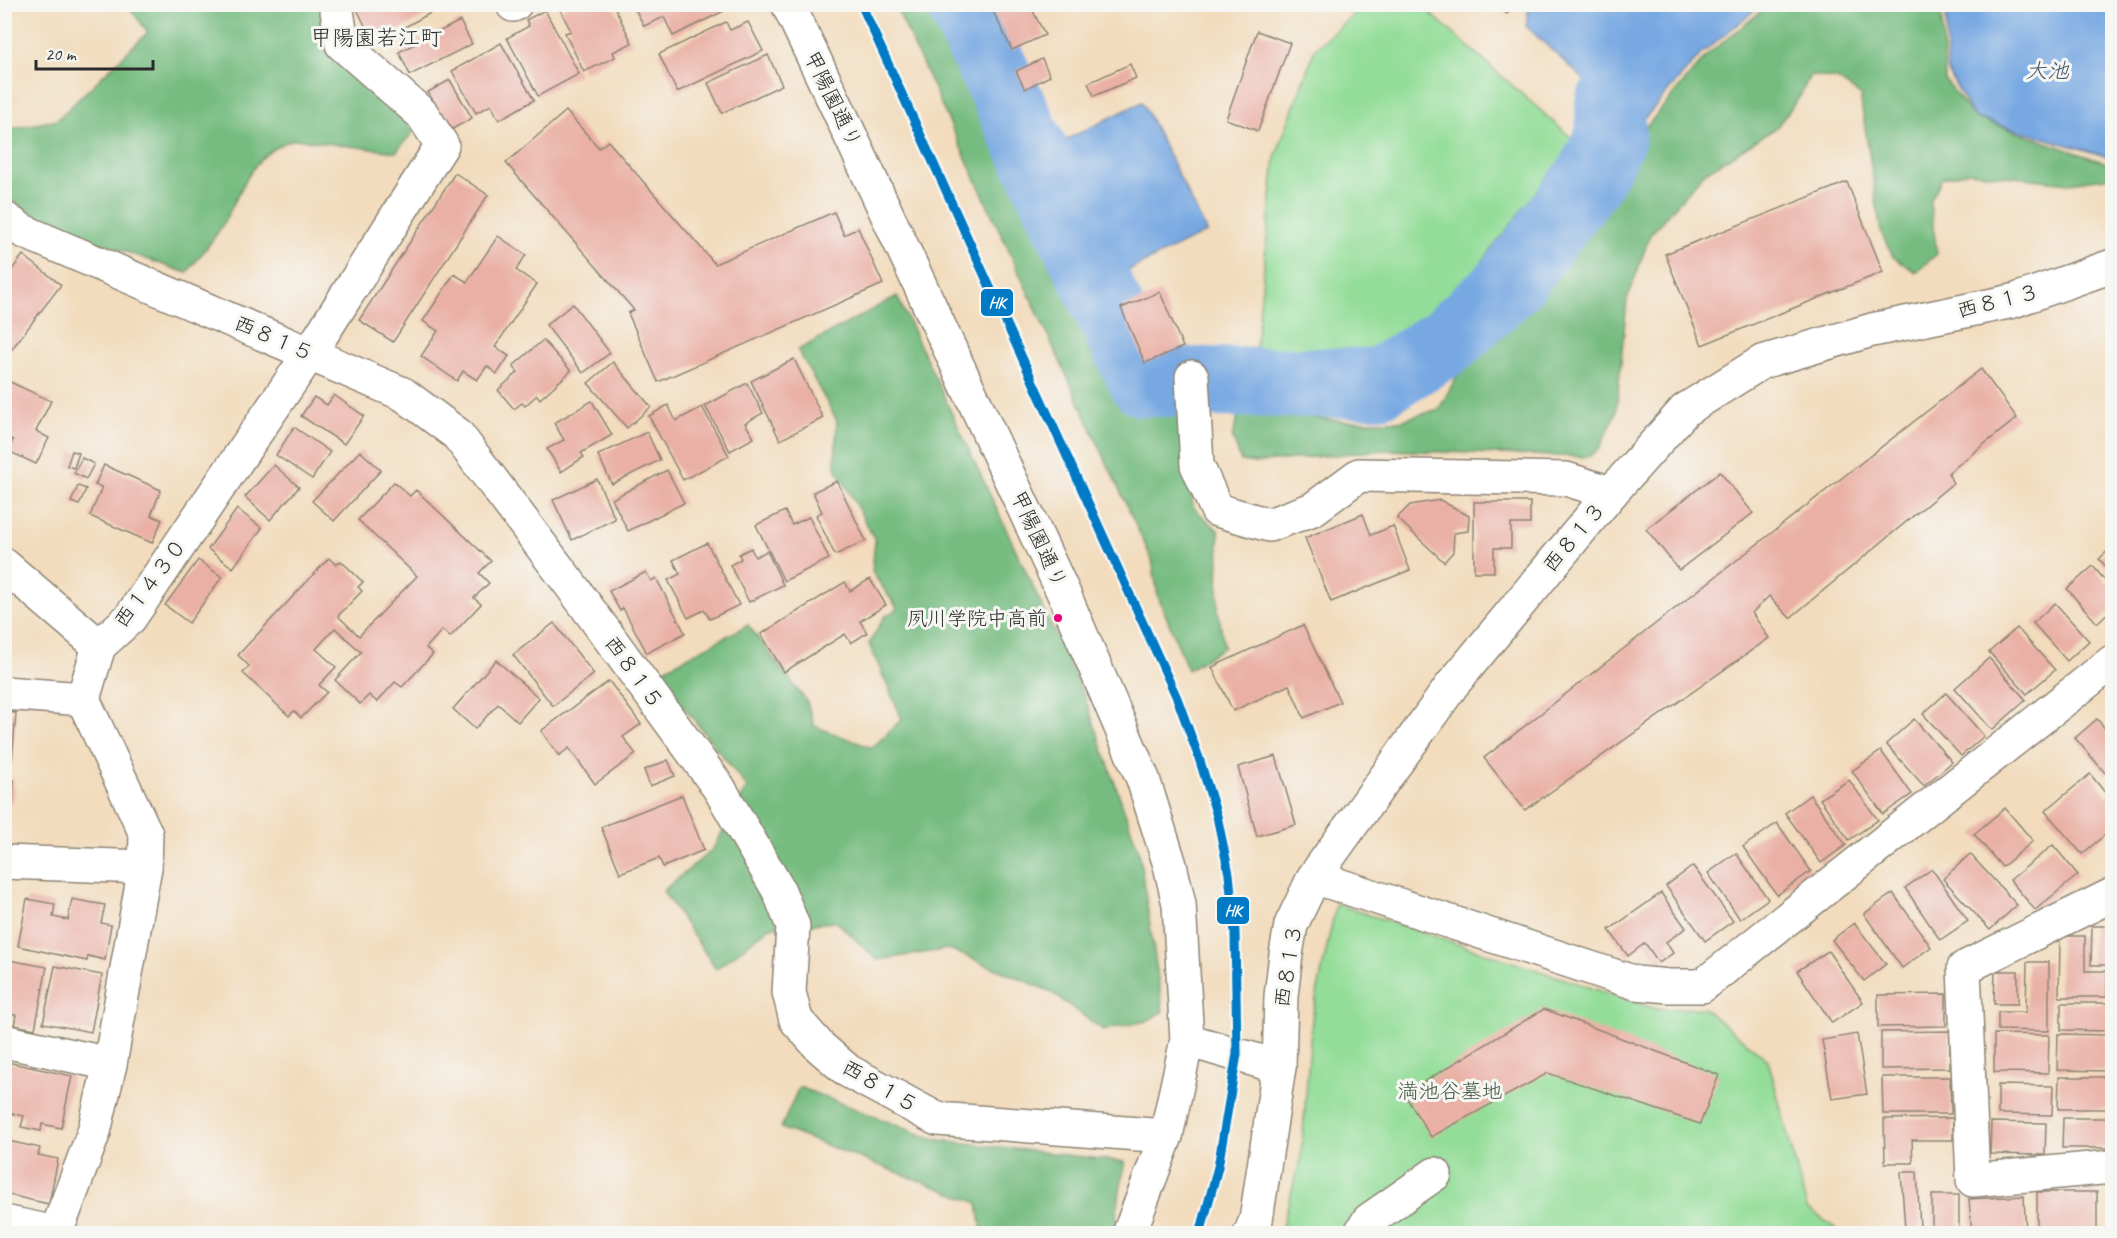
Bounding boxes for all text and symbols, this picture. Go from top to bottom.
district label: 甲陽園若江町 [310,24,442,52]
scale bar [36,33,153,71]
text: 20 m [45,43,78,65]
street label: 甲陽園通り [798,46,868,152]
water label: 大池 [2025,57,2070,85]
street label: 西８１３ [1954,278,2042,324]
line badge: HK [980,288,1014,317]
text: HK [988,293,1009,313]
street label: 西８１５ [230,310,318,366]
street label: 甲陽園通り [1005,486,1073,592]
street label: 西８１３ [1537,496,1611,578]
street label: 西１４３０ [108,533,192,633]
place label: 夙川学院中高前 [907,606,1047,631]
marker: 夙川学院中高前 [1052,612,1064,624]
street label: 西８１５ [599,630,669,714]
line badge: HK [1216,896,1250,925]
text: HK [1224,901,1245,921]
street label: 西８１３ [1269,922,1307,1010]
street label: 西８１５ [837,1054,923,1118]
park label: 満池谷墓地 [1398,1078,1503,1104]

